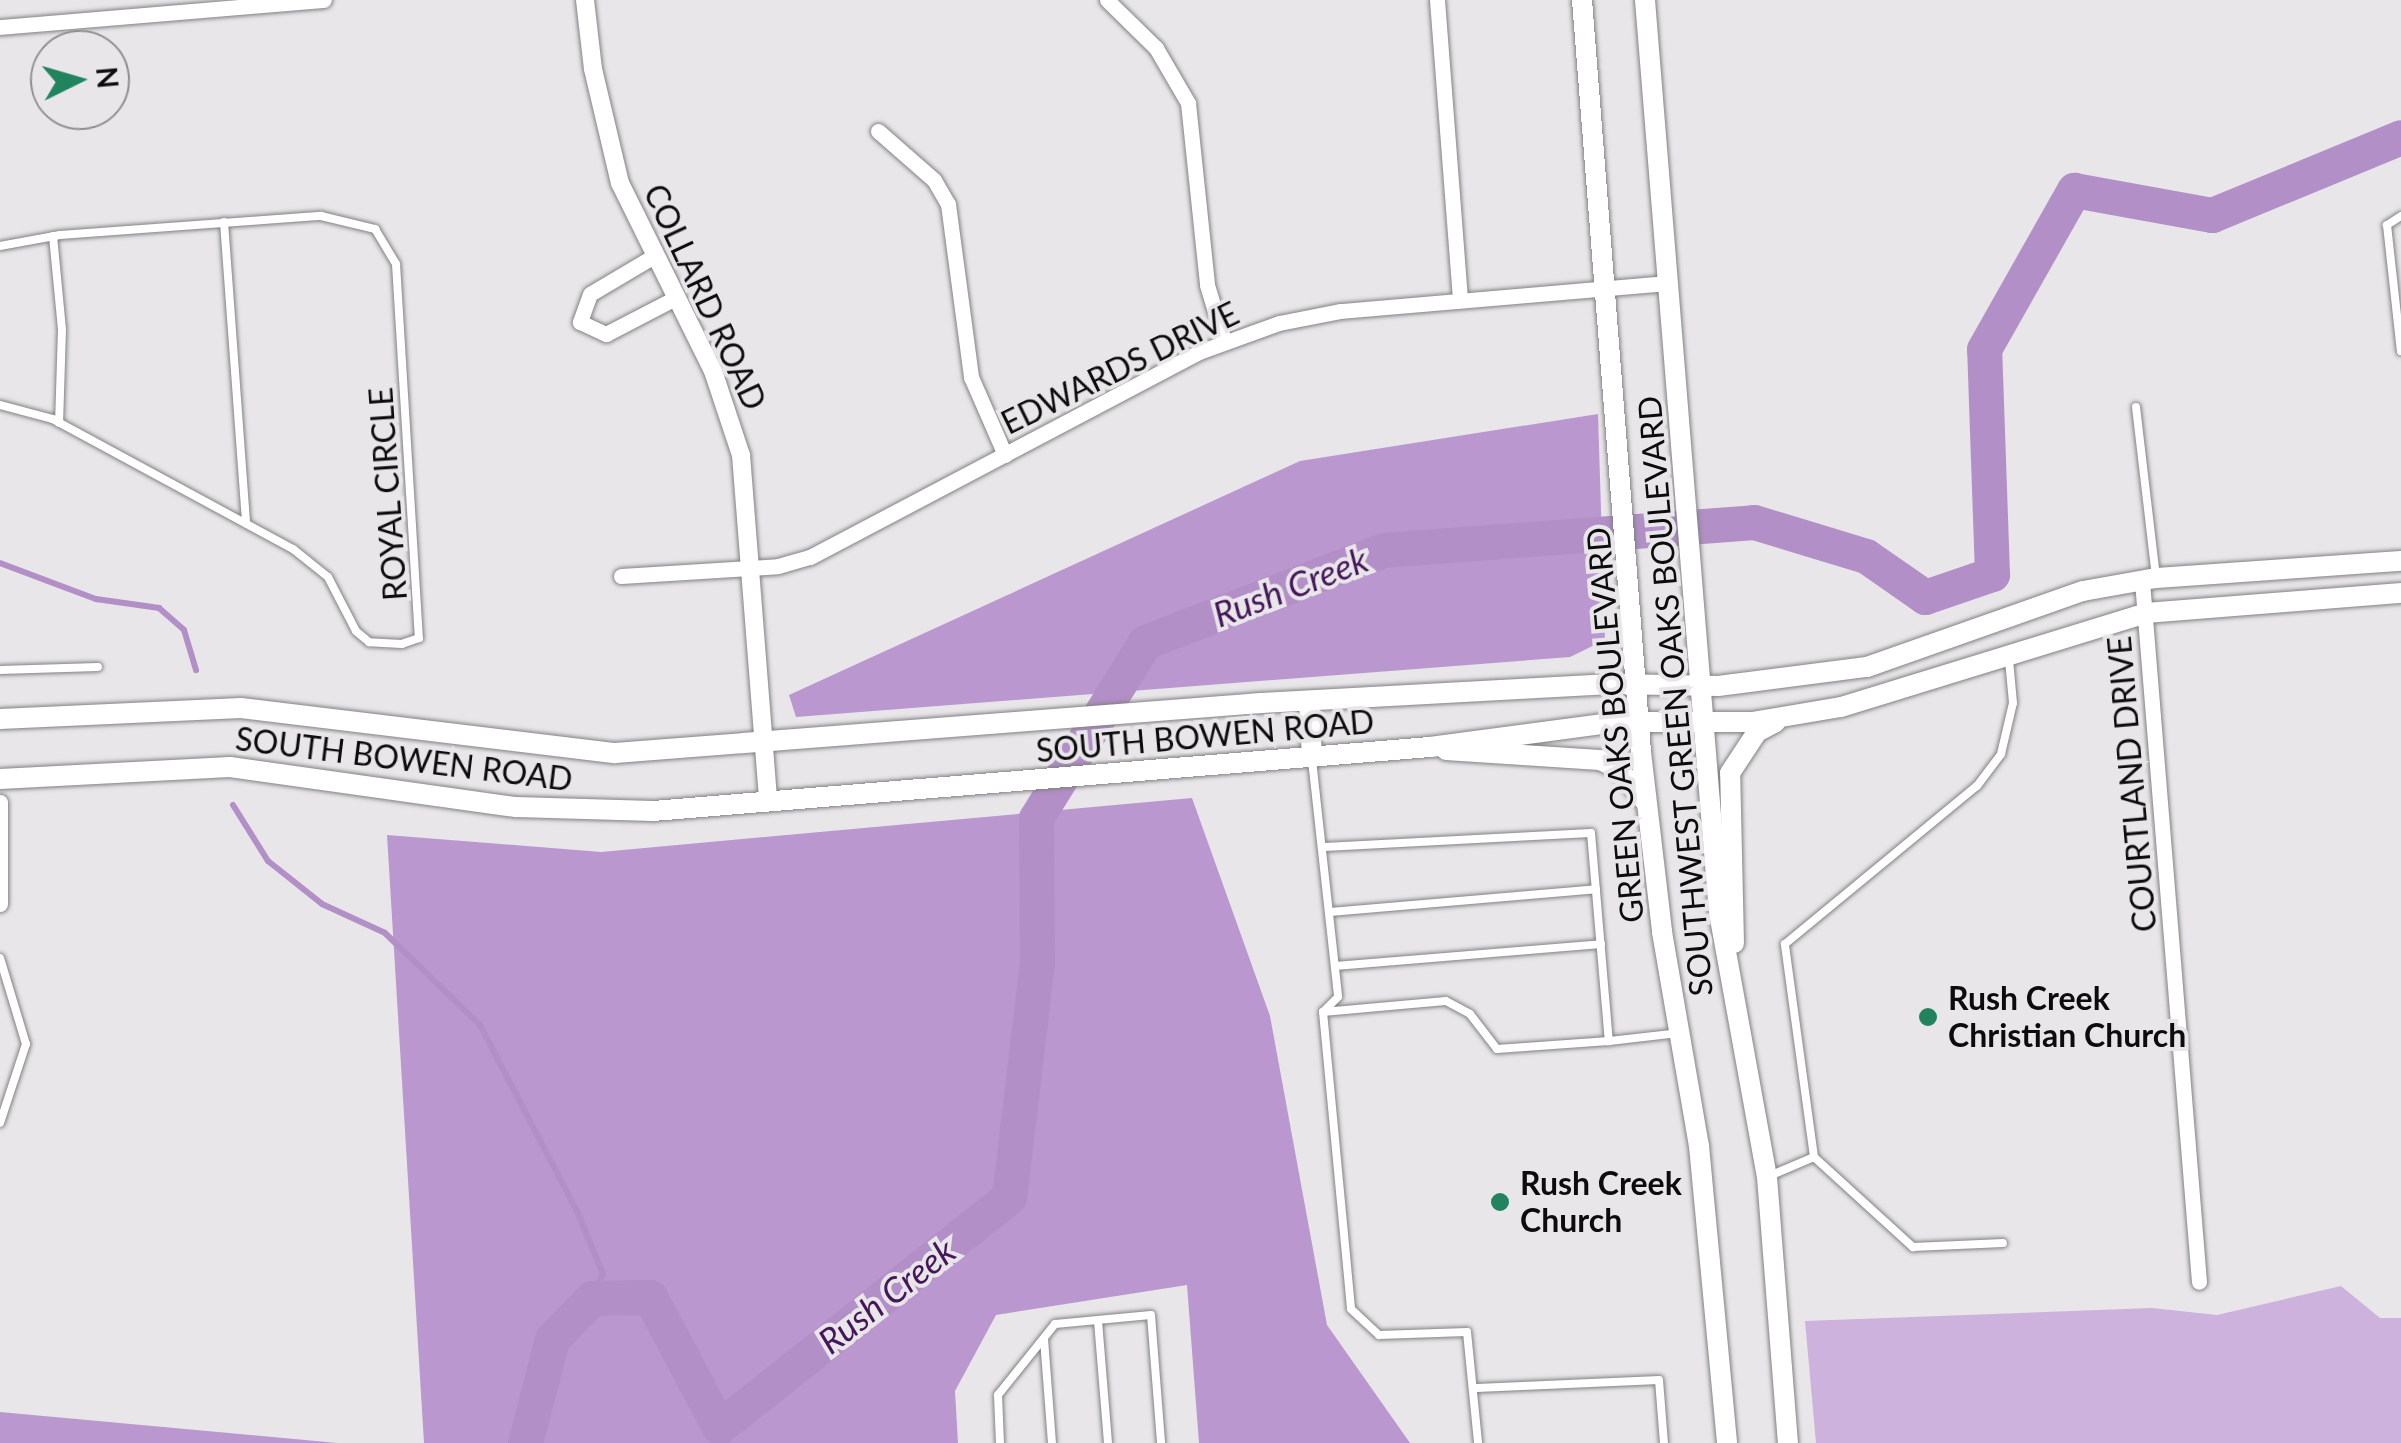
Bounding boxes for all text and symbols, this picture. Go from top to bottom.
north arrow [30,30,130,130]
text: N [90,65,126,90]
street label: COLLARD ROAD [636,178,774,416]
street label: EDWARDS DRIVE [995,294,1245,442]
street label: ROYAL CIRCLE [361,386,415,602]
street label: SOUTHWEST GREEN OAKS BOULEVARD [1630,394,1720,998]
street label: GREEN OAKS BOULEVARD [1579,525,1651,925]
water label: Rush Creek [1207,537,1373,635]
street label: COURTLAND DRIVE [2100,634,2164,934]
street label: SOUTH BOWEN ROAD [1034,702,1376,770]
street label: SOUTH BOWEN ROAD [233,719,575,799]
place label: Rush Creek Christian Church [1948,980,2186,1055]
marker: Rush Creek Christian Church [1917,1006,1939,1028]
place label: Rush Creek Church [1520,1165,1682,1240]
marker: Rush Creek Church [1489,1191,1511,1213]
water label: Rush Creek [809,1229,963,1361]

